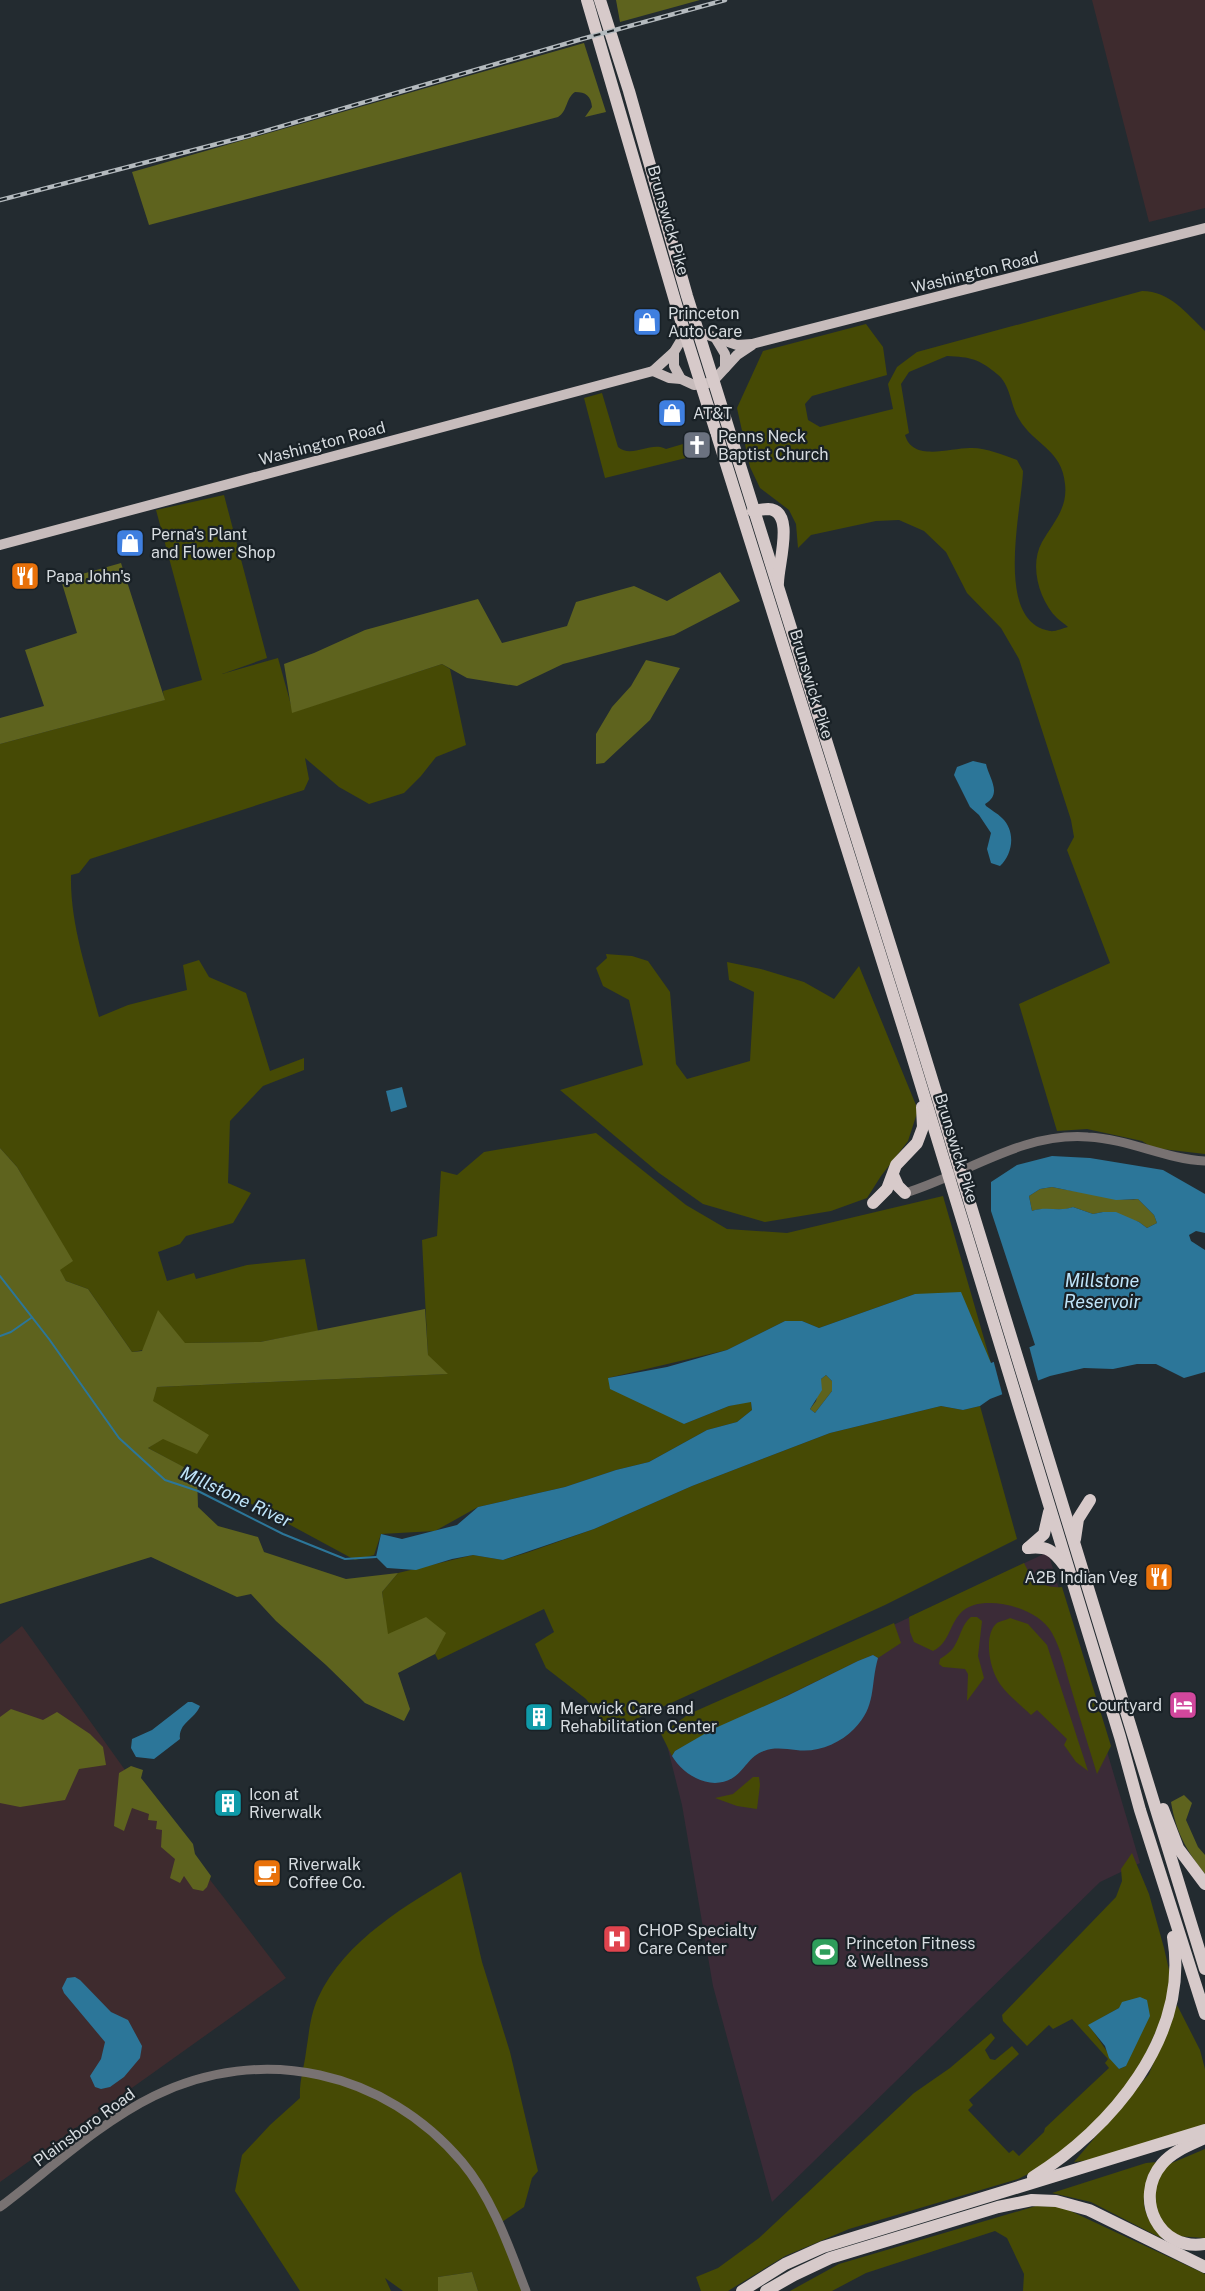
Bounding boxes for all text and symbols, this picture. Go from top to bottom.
street label: Brunswick Pike [644,163,693,277]
street label: Washington Road [910,248,1041,297]
place label: Princeton Auto Care [668,304,742,341]
shop icon: Princeton Auto Care [631,306,663,338]
shop icon: AT&T [656,397,688,429]
place label: AT&T [693,404,733,423]
street label: Washington Road [257,417,387,469]
place label: Penns Neck Baptist Church [718,427,829,464]
church icon: Penns Neck Baptist Church [681,429,713,461]
place label: Perna's Plant and Flower Shop [151,525,275,562]
shop icon: Perna's Plant and Flower Shop [114,527,146,559]
restaurant icon: Papa John's [9,560,41,592]
place label: Papa John's [46,567,131,586]
street label: Brunswick Pike [786,627,837,741]
street label: Brunswick Pike [931,1091,982,1205]
water label: Millstone Reservoir [1064,1270,1140,1312]
water label: Millstone River [177,1462,295,1532]
restaurant icon: A2B Indian Veg [1143,1561,1175,1593]
place label: A2B Indian Veg [1025,1568,1138,1587]
hotel icon: Courtyard [1167,1689,1199,1721]
place label: Courtyard [1087,1696,1162,1715]
place label: Merwick Care and Rehabilitation Center [560,1699,717,1736]
building icon: Merwick Care and Rehabilitation Center [523,1701,555,1733]
place label: Icon at Riverwalk [249,1785,322,1822]
building icon: Icon at Riverwalk [212,1787,244,1819]
place label: Riverwalk Coffee Co. [288,1855,365,1892]
cafe icon: Riverwalk Coffee Co. [251,1857,283,1889]
place label: CHOP Specialty Care Center [638,1921,757,1958]
hospital icon: CHOP Specialty Care Center [601,1923,633,1955]
place label: Princeton Fitness & Wellness [846,1934,975,1971]
sports icon: Princeton Fitness & Wellness [809,1936,841,1968]
street label: Plainsboro Road [30,2084,139,2171]

